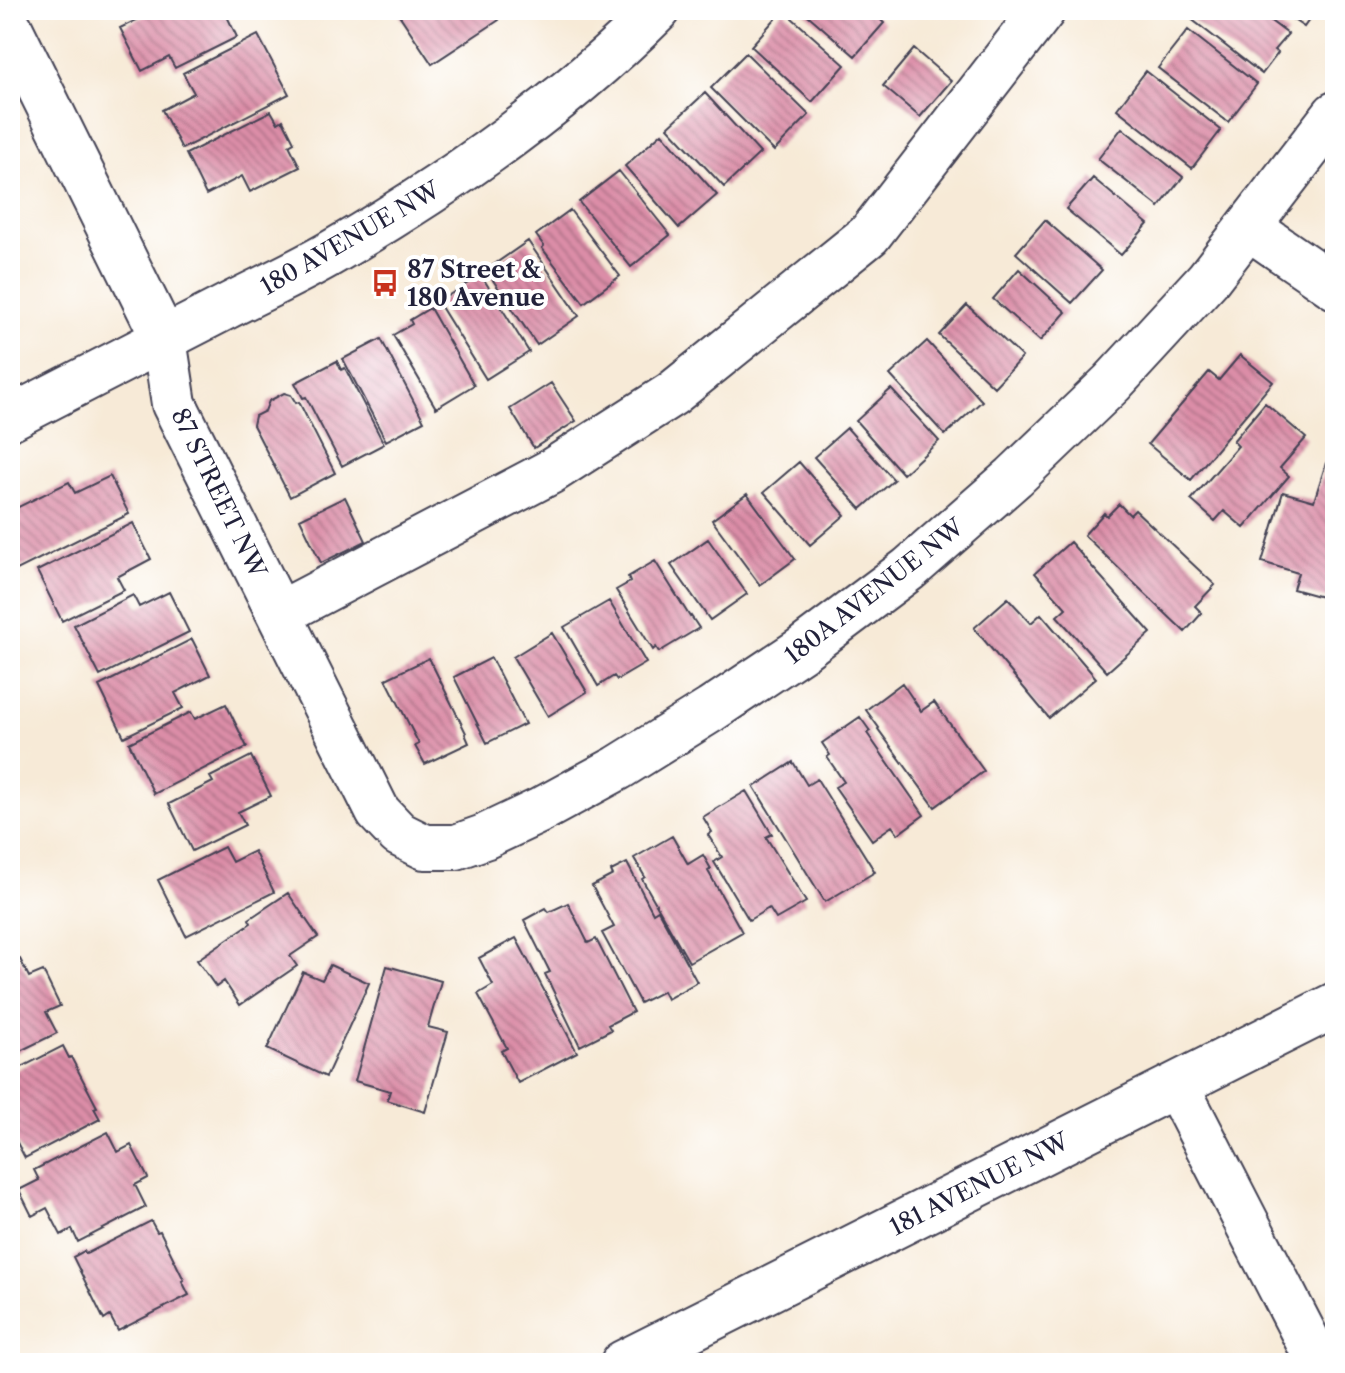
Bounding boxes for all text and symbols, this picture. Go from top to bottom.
street label: 180 AVENUE NW [255,175,445,301]
place label: 87 Street & 180 Avenue [407,255,545,312]
bus stop icon: 87 Street & 180 Avenue [370,268,400,298]
street label: 87 STREET NW [165,403,273,583]
street label: 180A AVENUE NW [779,512,970,670]
street label: 181 AVENUE NW [885,1126,1074,1242]

